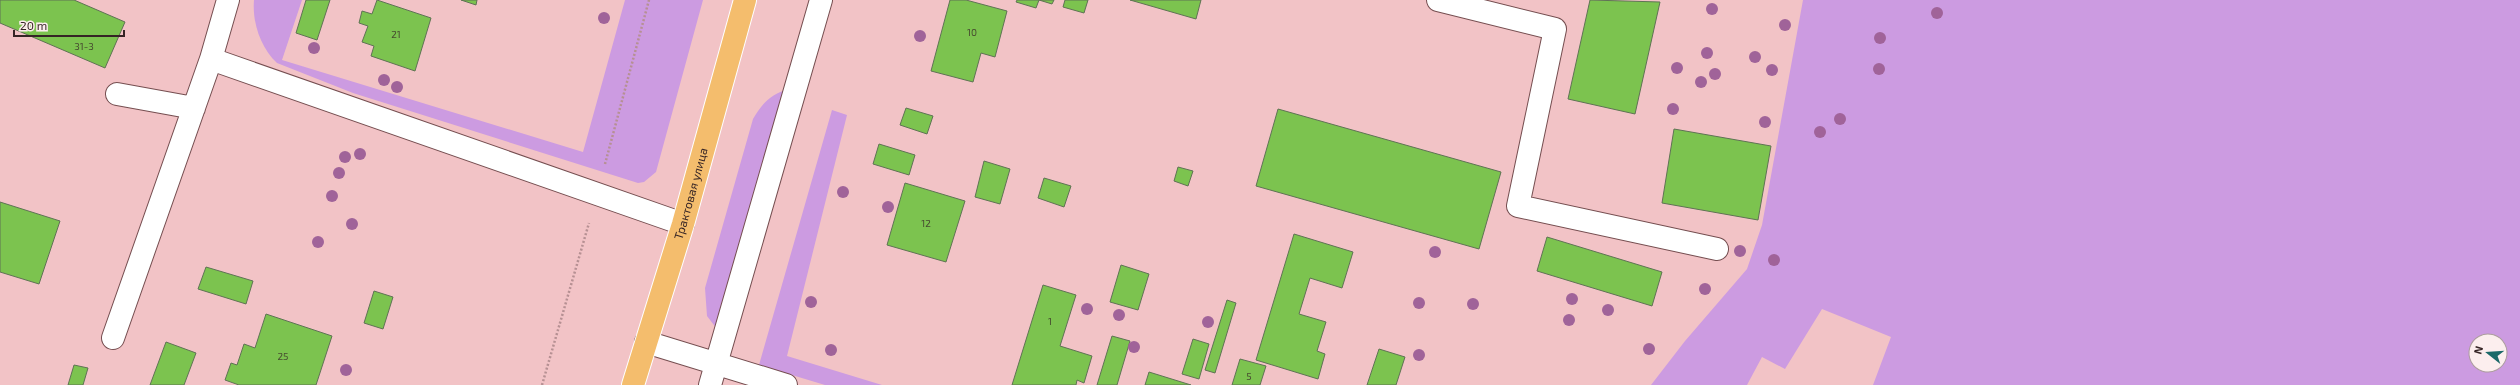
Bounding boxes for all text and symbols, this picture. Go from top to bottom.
scale bar [14,12,124,38]
text: 20 m [20,18,47,32]
house number: 10 [967,26,977,38]
house number: 21 [391,28,401,40]
house number: 31-3 [74,40,94,52]
street label: Трактовая улица [671,146,710,241]
house number: 12 [921,217,931,229]
house number: 1 [1048,315,1052,327]
north arrow [2468,333,2508,373]
text: N [2471,344,2485,356]
house number: 25 [278,350,288,362]
house number: 5 [1246,370,1252,382]

